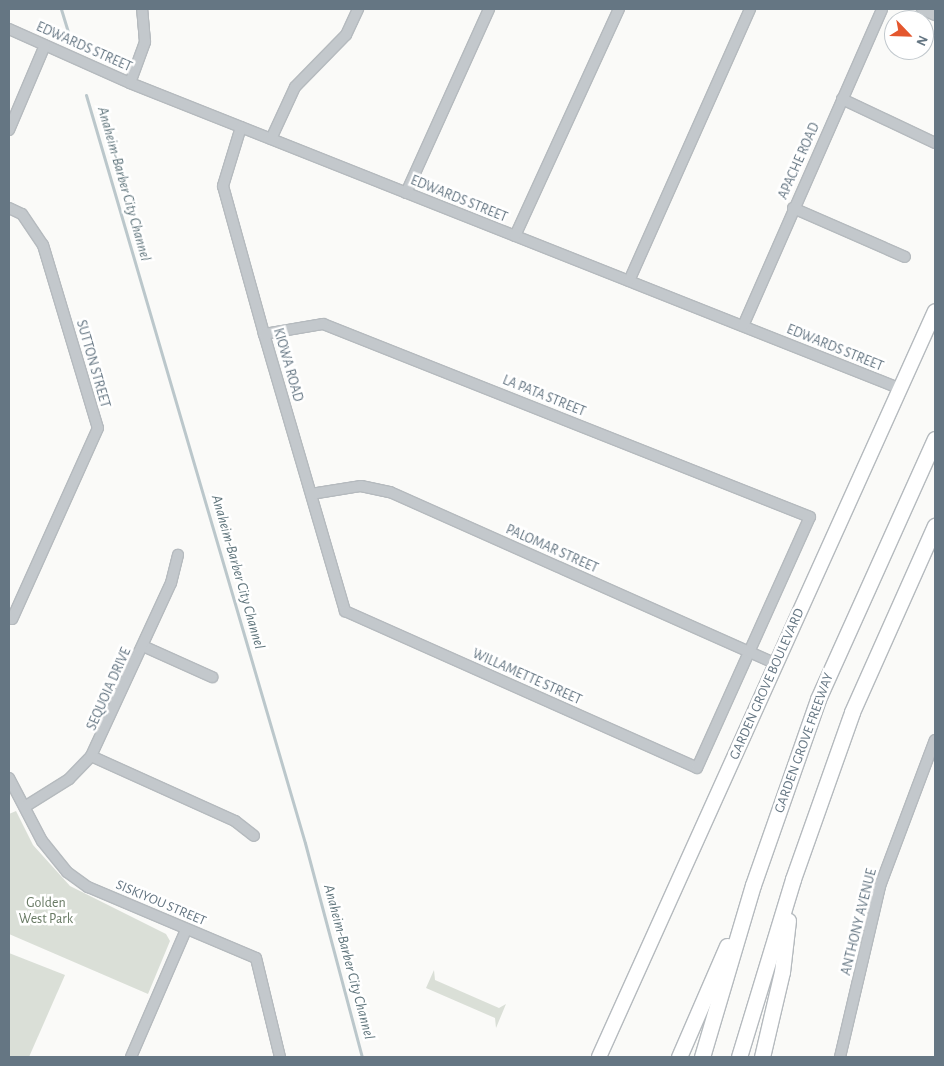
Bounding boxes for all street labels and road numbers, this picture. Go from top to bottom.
street label: EDWARDS STREET [34,18,134,76]
street label: APACHE ROAD [775,120,823,202]
street label: EDWARDS STREET [408,172,510,226]
street label: SUTTON STREET [72,318,114,410]
street label: EDWARDS STREET [784,321,886,375]
street label: KIOWA ROAD [269,326,307,404]
street label: LA PATA STREET [500,372,588,420]
street label: PALOMAR STREET [503,521,601,577]
street label: GARDEN GROVE BOULEVARD [726,606,808,762]
street label: SEQUOIA DRIVE [83,645,135,733]
street label: WILLAMETTE STREET [470,645,584,709]
street label: GARDEN GROVE FREEWAY [771,671,837,815]
street label: ANTHONY AVENUE [838,867,880,977]
street label: SISKIYOU STREET [113,876,209,930]

